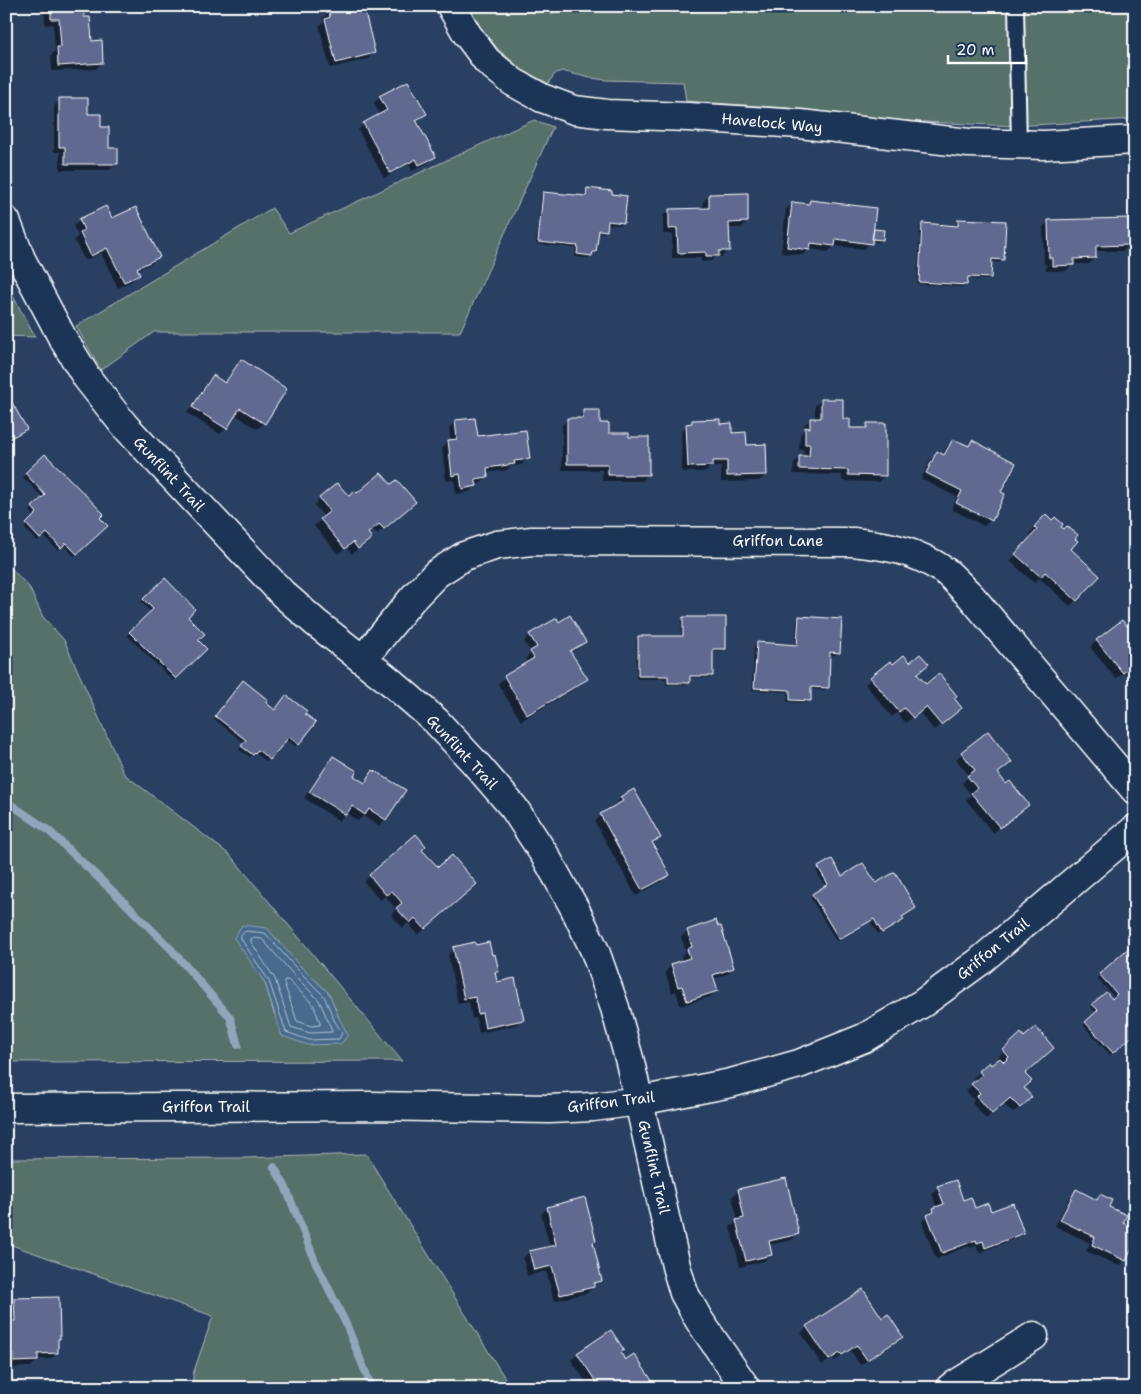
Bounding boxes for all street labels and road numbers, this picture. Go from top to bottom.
street label: Havelock Way [721,109,823,137]
street label: Gunflint Trail [129,432,209,516]
street label: Griffon Lane [733,531,823,551]
street label: Gunflint Trail [422,710,502,794]
street label: Griffon Trail [953,913,1034,984]
street label: Griffon Trail [566,1087,656,1117]
street label: Griffon Trail [162,1097,250,1117]
street label: Gunflint Trail [633,1118,675,1216]

